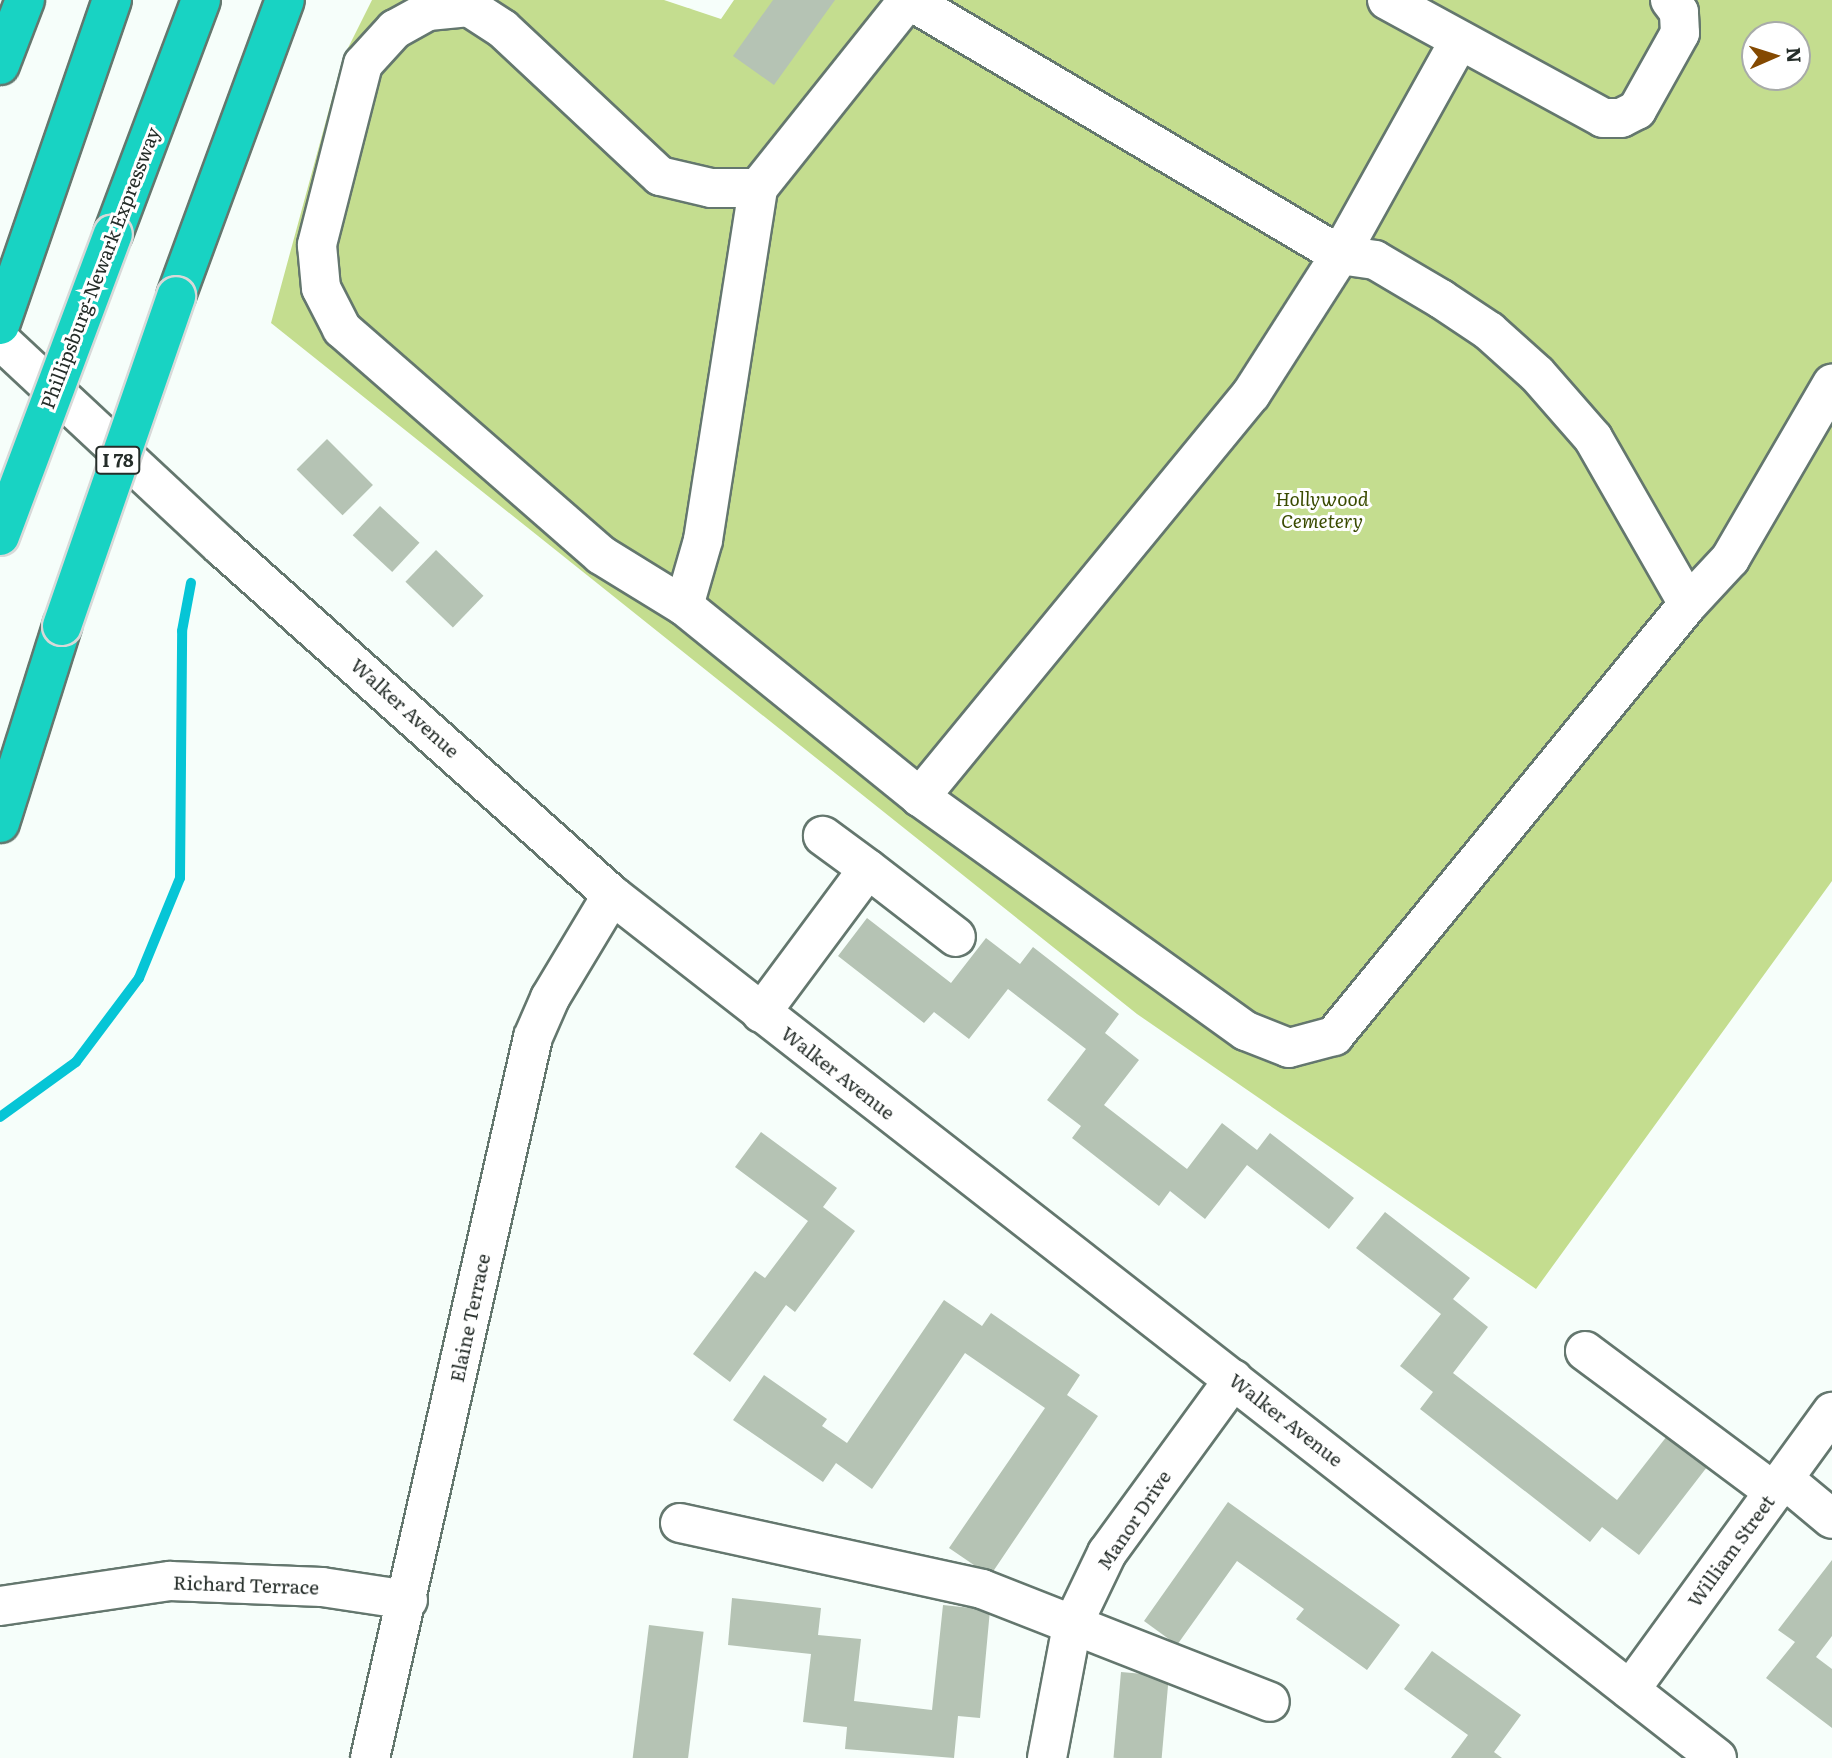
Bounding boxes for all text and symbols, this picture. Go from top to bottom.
north arrow [1741,21,1811,91]
text: N [1781,46,1809,64]
street label: Phillipsburg-Newark Expressway [36,124,164,412]
road number: I 78 [95,446,141,474]
park label: Hollywood Cemetery [1275,488,1369,532]
street label: Walker Avenue [346,653,464,763]
street label: Walker Avenue [777,1022,899,1124]
street label: Elaine Terrace [445,1252,495,1384]
street label: Walker Avenue [1225,1369,1347,1471]
street label: Manor Drive [1092,1466,1176,1574]
street label: William Street [1683,1491,1779,1611]
street label: Richard Terrace [173,1571,319,1599]

